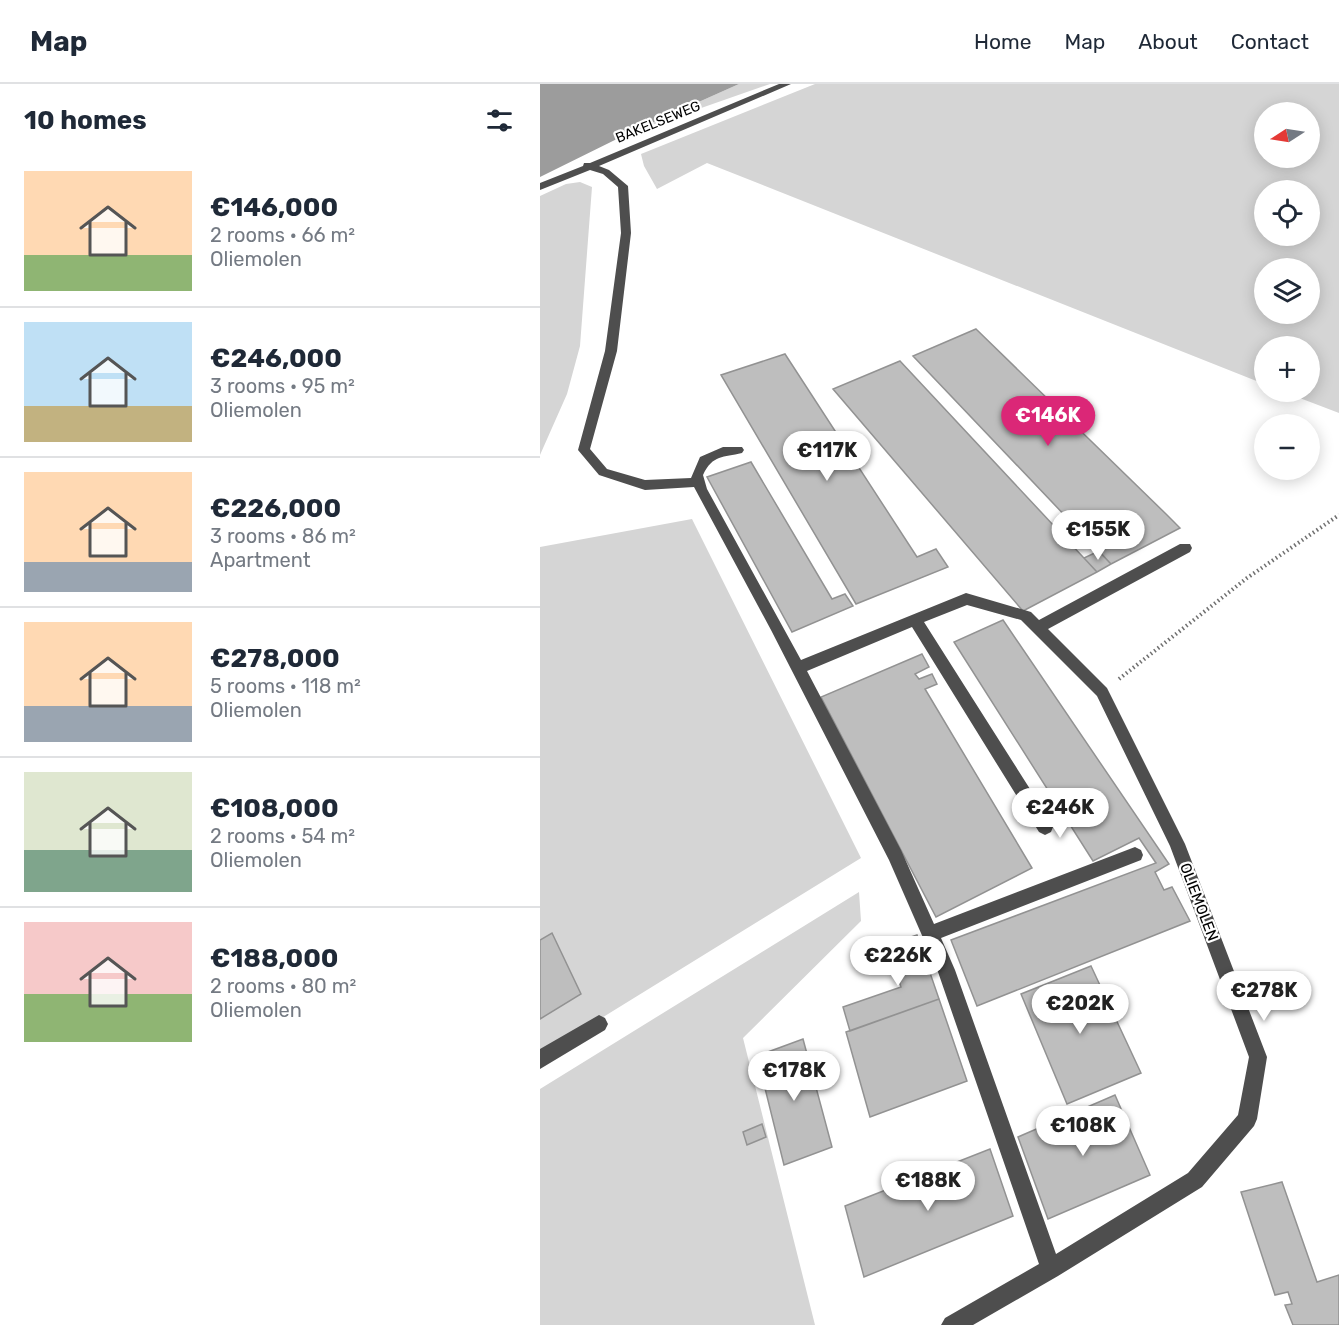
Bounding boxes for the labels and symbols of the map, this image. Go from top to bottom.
street label: BAKELSEWEG [613,97,703,147]
north arrow [1254,102,1320,168]
pin: €146K [1006,396,1090,447]
pin: €117K [785,431,869,482]
pin: €155K [1056,510,1140,561]
pin: €246K [1018,788,1102,839]
street label: OLIEMOLEN [1176,861,1222,943]
pin: €226K [856,936,940,987]
pin: €278K [1222,971,1306,1022]
pin: €202K [1038,984,1122,1035]
pin: €178K [752,1051,836,1102]
pin: €108K [1041,1106,1125,1157]
pin: €188K [886,1161,970,1212]

